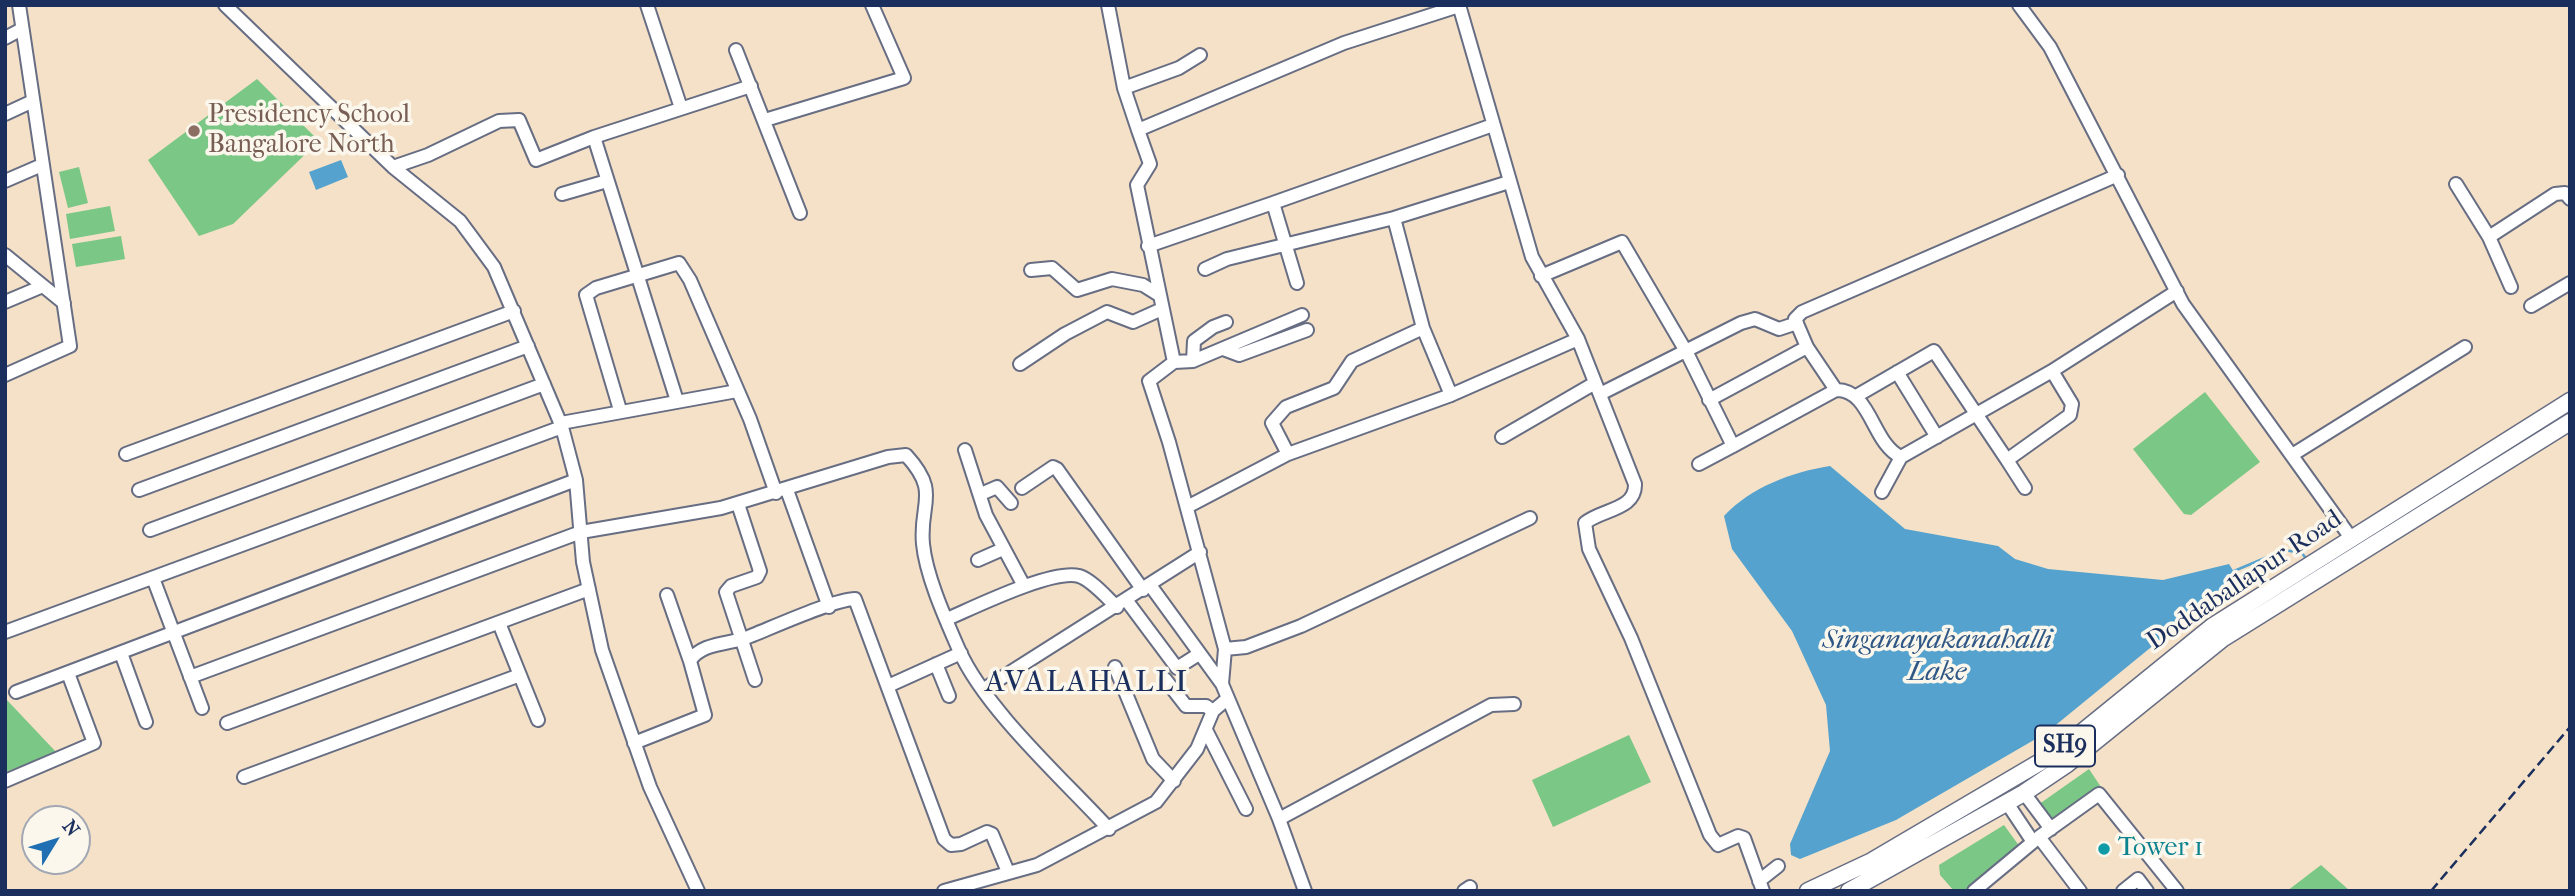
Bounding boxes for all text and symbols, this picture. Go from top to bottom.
place label: Presidency School Bangalore North [208,100,410,162]
marker: Presidency School Bangalore North [186,123,202,139]
street label: Doddaballapur Road [2142,504,2348,658]
water label: Singanayakanahalli Lake [1822,624,2052,690]
district label: AVALAHALLI [986,666,1188,702]
road number: SH9 [2035,726,2095,766]
north arrow [21,805,91,875]
text: N [58,816,84,841]
place label: Tower 1 [2118,833,2203,865]
marker: Tower 1 [2096,841,2112,857]

